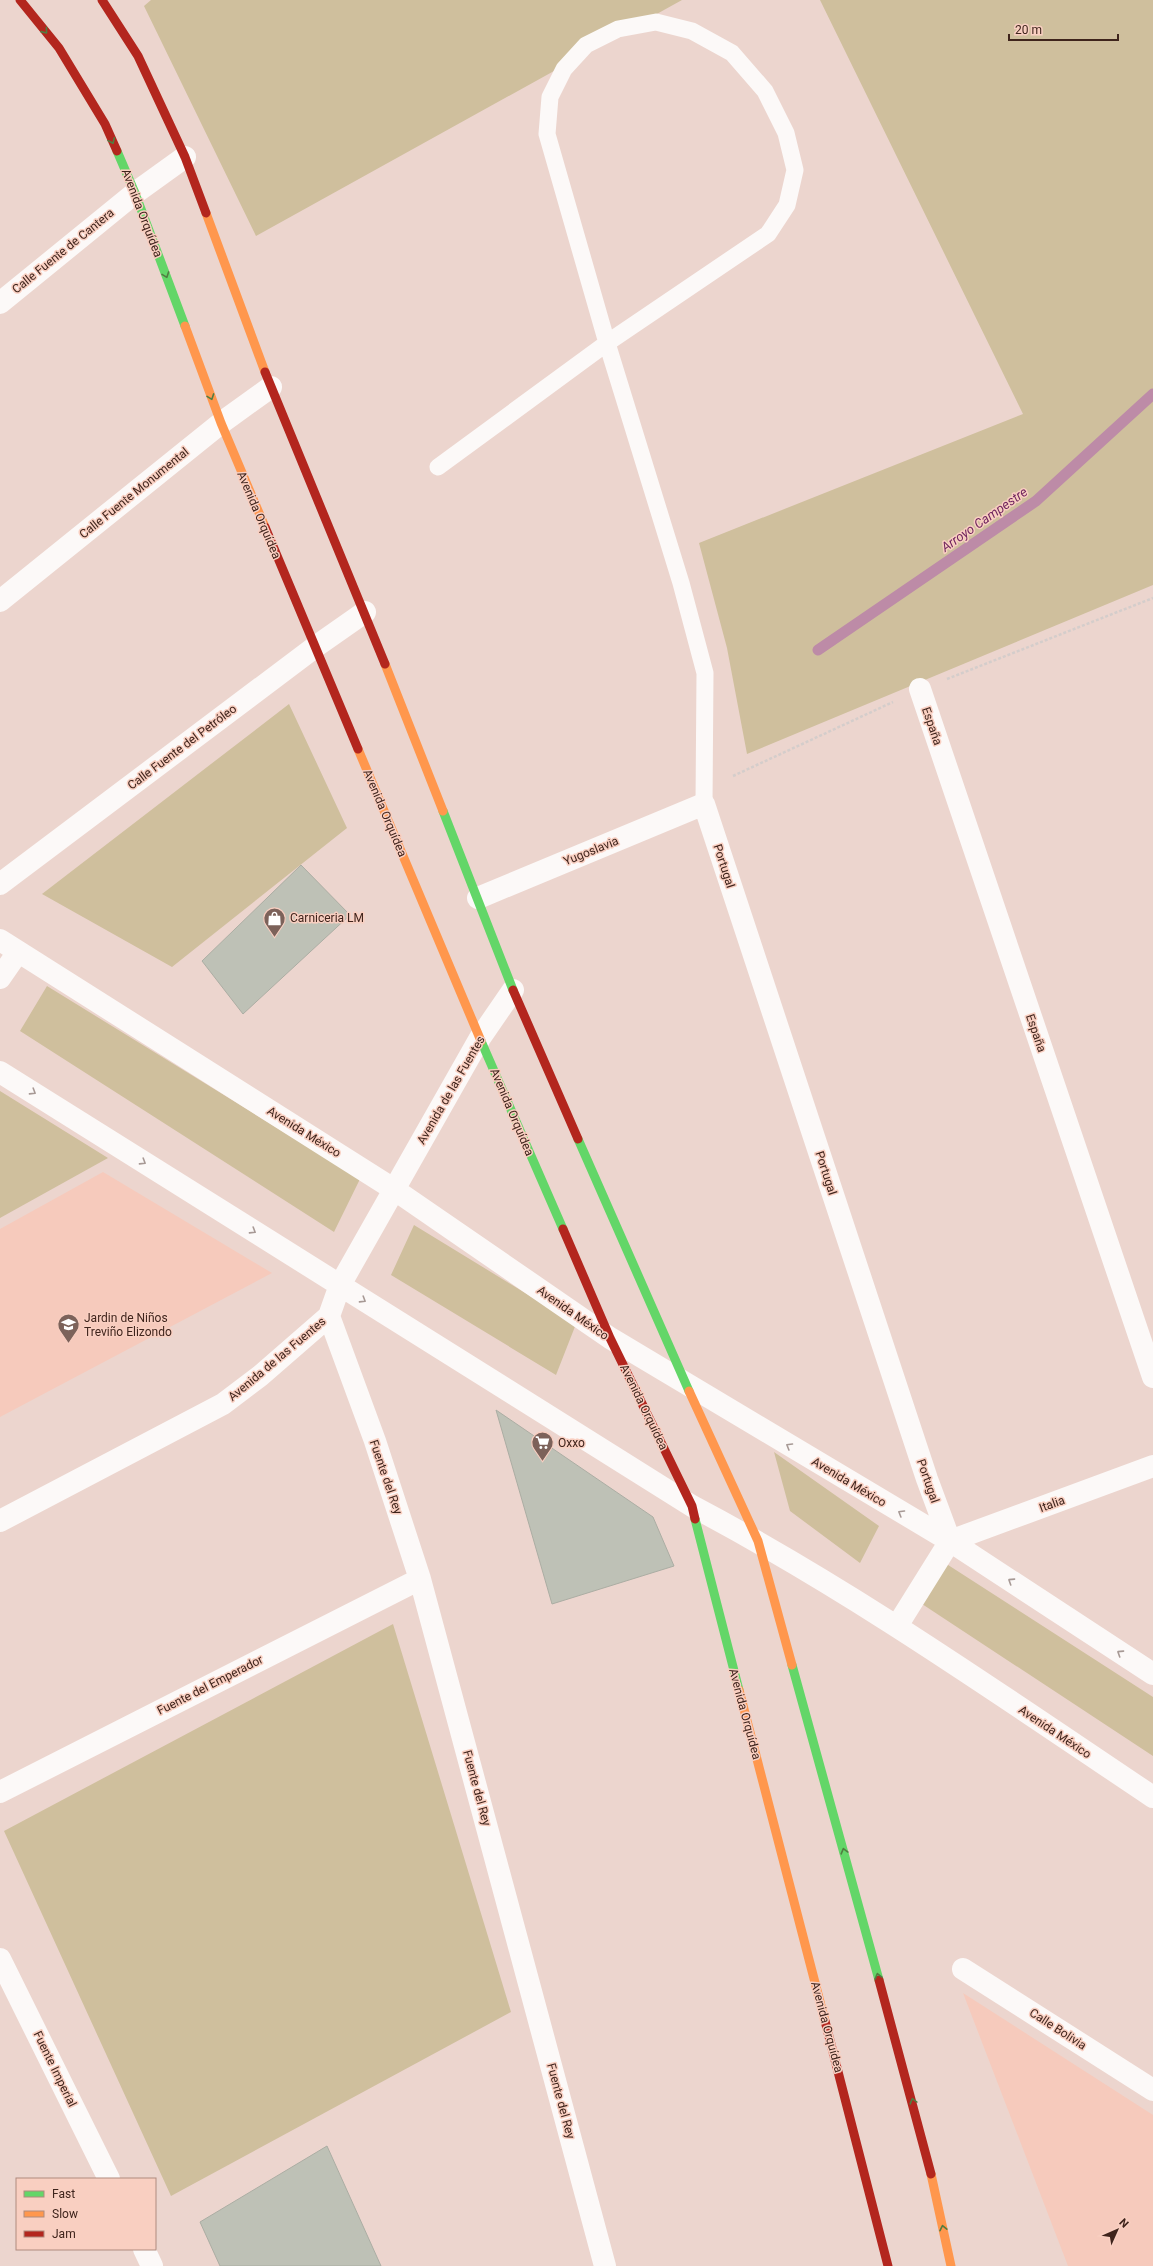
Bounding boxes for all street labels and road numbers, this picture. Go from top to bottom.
street label: Avenida Orquídea [119,167,165,259]
street label: Calle Fuente de Cantera [9,206,117,296]
street label: Calle Fuente Monumental [77,445,191,541]
street label: Avenida Orquídea [234,469,284,561]
street label: Calle Fuente del Petróleo [125,701,239,792]
street label: España [919,705,945,747]
street label: Avenida Orquídea [360,767,410,859]
street label: Yugoslavia [561,834,621,868]
street label: Portugal [710,842,738,890]
street label: España [1023,1012,1049,1054]
street label: Avenida de las Fuentes [414,1033,488,1147]
street label: Avenida Orquídea [487,1066,537,1158]
street label: Avenida México [265,1104,344,1160]
street label: Portugal [812,1149,840,1197]
street label: Avenida México [534,1283,612,1343]
street label: Avenida de las Fuentes [225,1314,329,1404]
street label: Avenida Orquídea [617,1362,671,1452]
street label: Fuente del Rey [367,1438,405,1516]
street label: Avenida México [809,1454,889,1510]
street label: Portugal [914,1457,942,1505]
street label: Italia [1037,1493,1067,1515]
street label: Fuente del Emperador [155,1652,265,1718]
street label: Avenida Orquídea [726,1667,764,1761]
street label: Avenida México [1016,1703,1094,1761]
street label: Fuente del Rey [460,1749,494,1828]
street label: Avenida Orquídea [808,1980,846,2074]
street label: Calle Bolivia [1027,2005,1089,2053]
street label: Fuente Imperial [31,2029,79,2109]
street label: Fuente del Rey [544,2062,578,2141]

